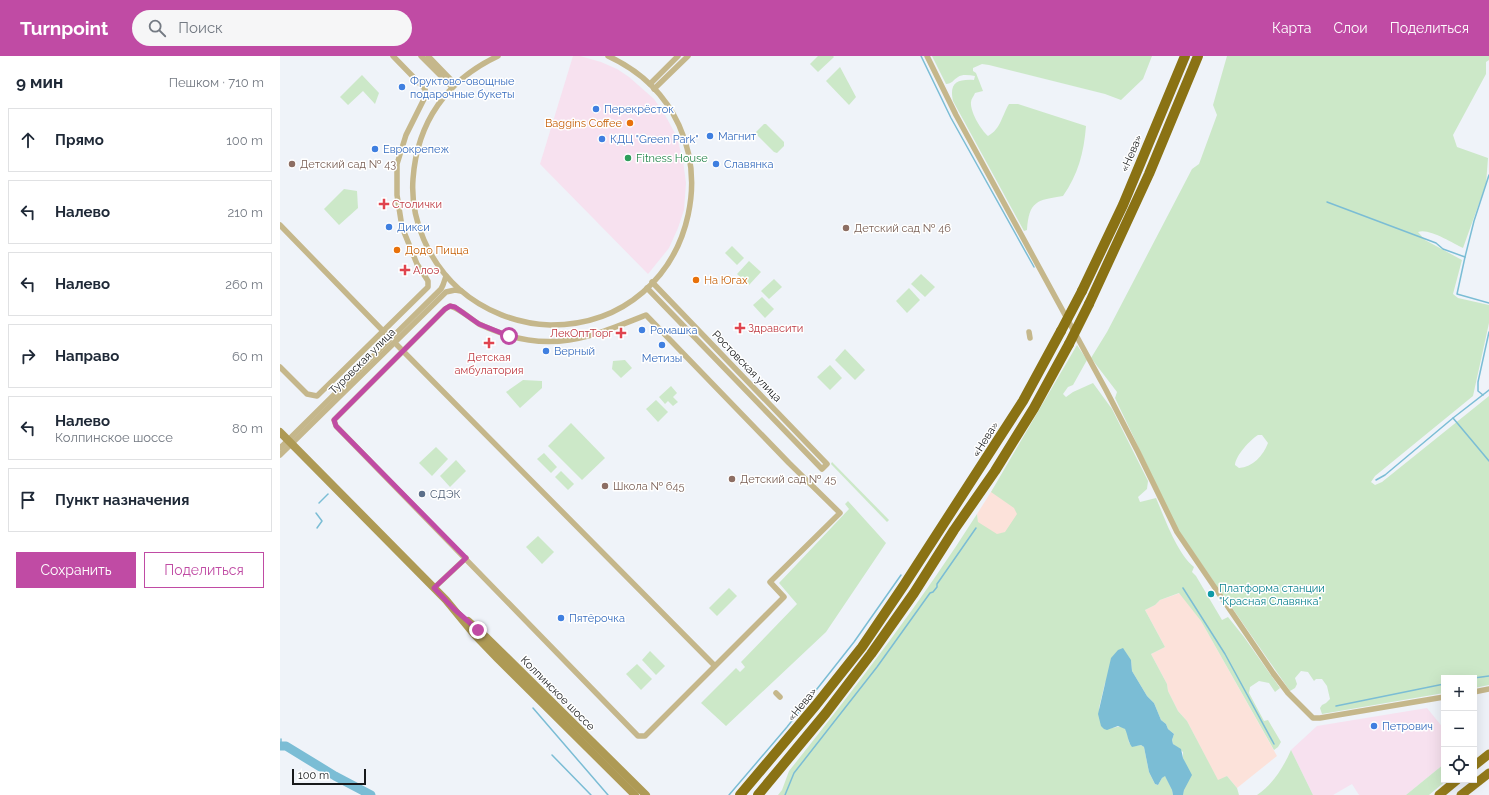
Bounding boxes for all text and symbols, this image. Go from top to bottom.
search box [132,10,412,46]
text: Turnpoint [20,17,108,39]
icon: search [146,17,168,39]
text: Поиск [178,19,223,37]
text: Карта [1272,20,1311,36]
text: Слои [1333,20,1368,36]
text: Поделиться [1390,20,1469,36]
text: 9 мин [16,72,63,92]
text: Пешком · 710 m [169,75,264,90]
place label: Фруктово-овощные подарочные букеты [410,75,515,101]
marker: Фруктово-овощные подарочные букеты [397,82,407,92]
place label: Перекрёсток [604,103,674,116]
marker: Перекрёсток [591,104,601,114]
place label: Baggins Coffee [545,117,623,130]
marker: Baggins Coffee [625,118,635,128]
icon: ahead [17,129,39,151]
place label: Магнит [718,130,757,143]
text: Прямо [55,131,104,149]
marker: Магнит [705,131,715,141]
text: 100 m [226,133,263,148]
place label: КДЦ "Green Park" [610,133,698,146]
street label: «Нева» [1118,133,1145,174]
marker: КДЦ "Green Park" [597,134,607,144]
place label: Еврокрепеж [383,143,450,156]
marker: Еврокрепеж [370,144,380,154]
place label: Fitness House [636,152,708,165]
marker: Fitness House [623,153,633,163]
place label: Детский сад № 43 [300,158,396,171]
place label: Славянка [724,158,774,171]
marker: Детский сад № 43 [287,159,297,169]
marker: Славянка [711,159,721,169]
place label: Столички [392,198,442,211]
marker: Столички [379,199,389,209]
icon: left [17,201,39,223]
text: Налево [55,203,110,221]
text: 210 m [227,205,263,220]
place label: Дикси [397,221,430,234]
marker: Дикси [384,222,394,232]
place label: Детский сад № 46 [854,222,951,235]
marker: Детский сад № 46 [841,223,851,233]
place label: Додо Пицца [405,244,469,257]
marker: Додо Пицца [392,245,402,255]
place label: Алоэ [413,264,439,277]
marker: Алоэ [400,265,410,275]
icon: left [17,273,39,295]
place label: На Югах [704,274,748,287]
text: Налево [55,275,110,293]
marker: На Югах [691,275,701,285]
text: 260 m [225,277,263,292]
place label: Здравсити [748,322,803,335]
marker: Здравсити [735,323,745,333]
place label: Ромашка [650,324,698,337]
marker: Ромашка [637,325,647,335]
street label: Туровская улица [327,326,398,397]
route start [500,327,518,345]
place label: ЛекОптТорг [550,327,614,340]
marker: ЛекОптТорг [616,328,626,338]
street label: Ростовская улица [709,328,784,405]
marker: Детская амбулатория [483,337,495,349]
marker: Метизы [657,340,667,350]
icon: right [17,345,39,367]
place label: Верный [554,345,595,358]
marker: Верный [541,346,551,356]
text: Направо [55,347,119,365]
text: 60 m [232,349,263,364]
place label: Детская амбулатория [454,351,524,377]
place label: Метизы [642,352,682,365]
text: Налево [55,412,110,430]
icon: left [17,417,39,439]
street label: «Нева» [970,419,1001,459]
text: 80 m [232,421,263,436]
text: Колпинское шоссе [55,430,173,445]
place label: Детский сад № 45 [740,473,836,486]
marker: Детский сад № 45 [727,474,737,484]
place label: Школа № 645 [613,480,684,493]
marker: Школа № 645 [600,481,610,491]
place label: СДЭК [430,488,461,501]
icon: arrive [17,489,39,511]
marker: СДЭК [417,489,427,499]
text: Пункт назначения [55,491,189,509]
button: Сохранить [16,552,136,588]
button: Поделиться [144,552,264,588]
place label: Платформа станции "Красная Славянка" [1219,582,1325,608]
marker: Платформа станции "Красная Славянка" [1206,589,1216,599]
place label: Пятёрочка [569,612,625,625]
marker: Пятёрочка [556,613,566,623]
route end [469,621,487,639]
street label: Колпинское шоссе [518,654,598,734]
map controls [1441,675,1477,783]
button: + [1441,675,1477,711]
street label: «Нева» [785,685,820,724]
button: − [1441,711,1477,747]
place label: Петрович [1382,720,1433,733]
marker: Петрович [1369,721,1379,731]
button: locate [1441,747,1477,783]
scale bar [292,767,366,786]
text: 100 m [298,769,329,782]

